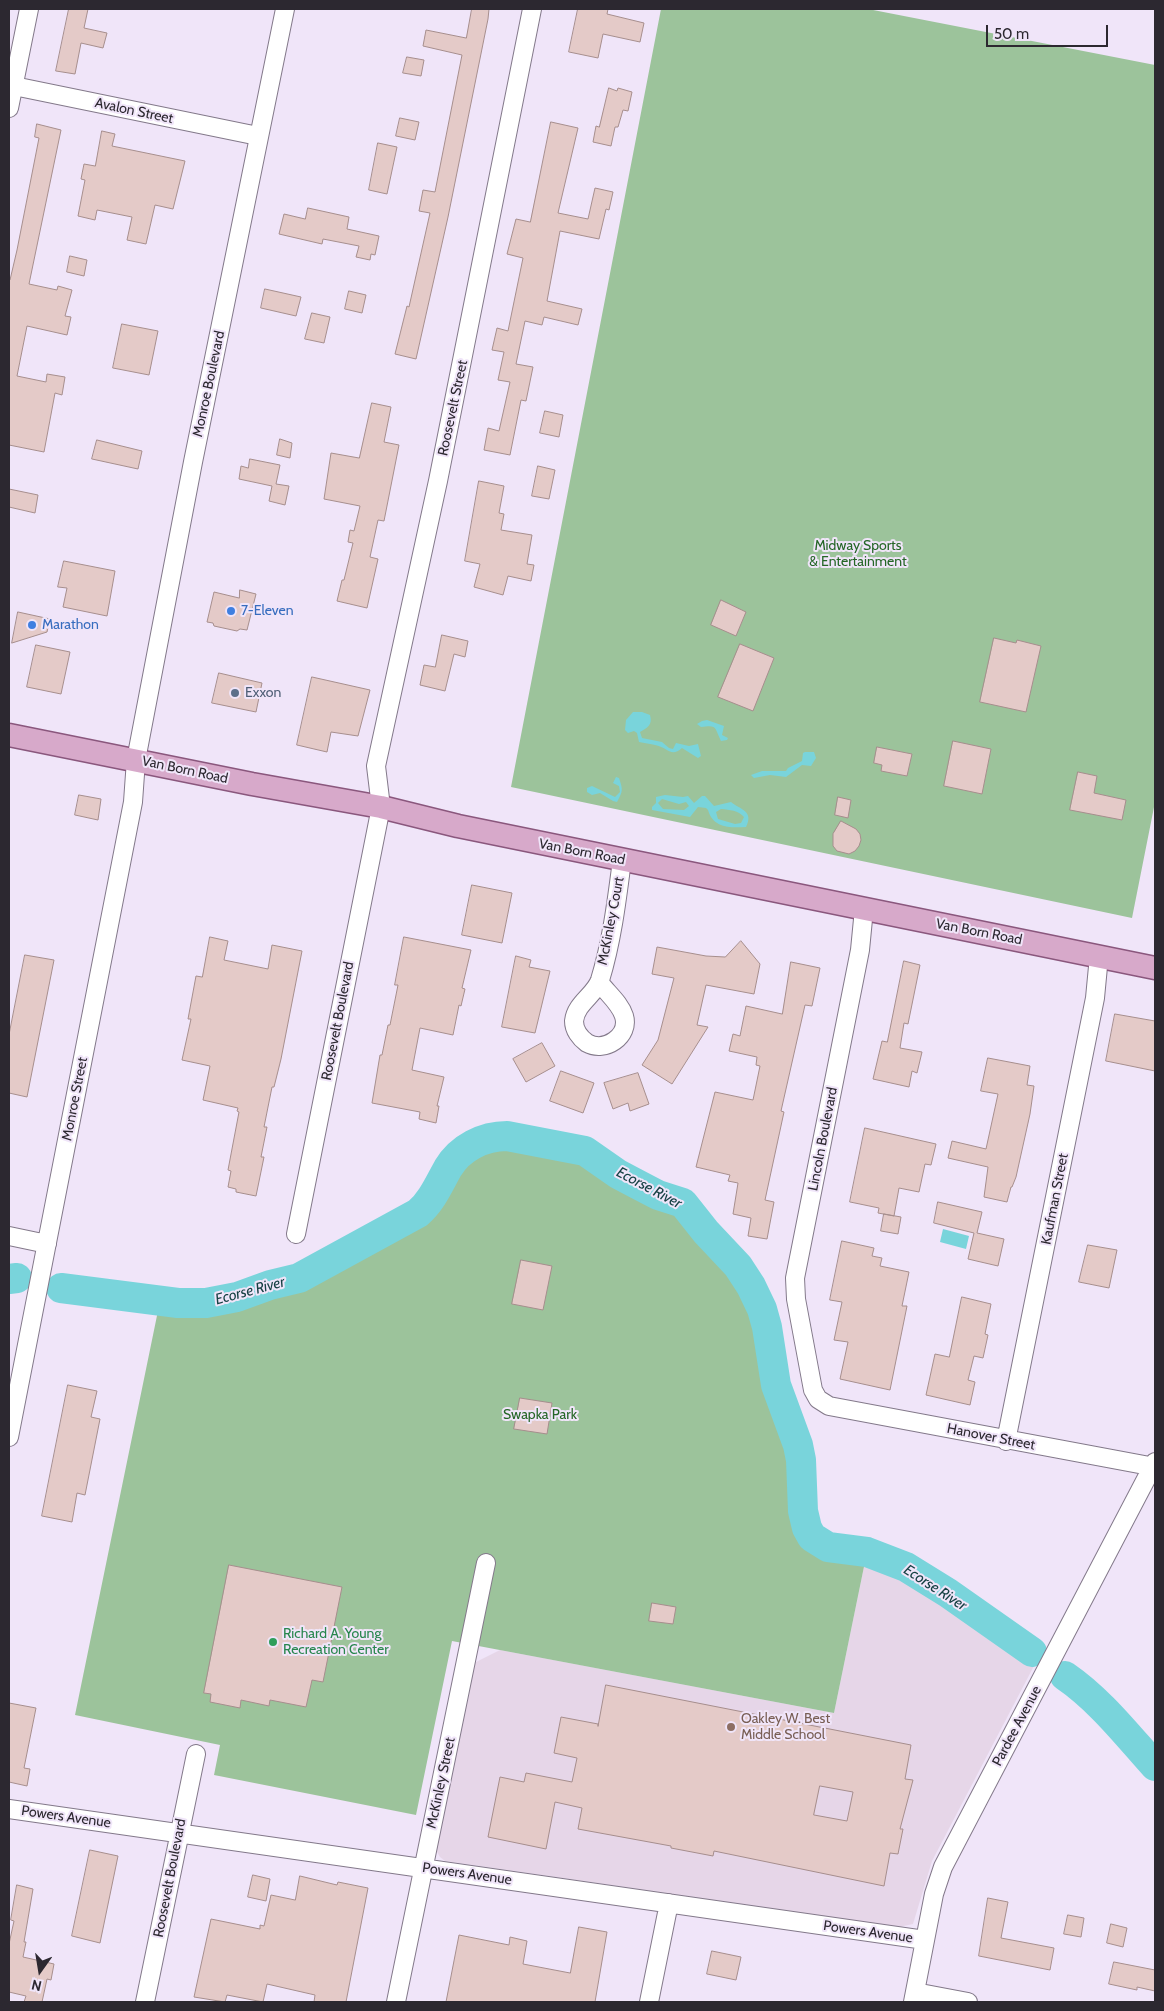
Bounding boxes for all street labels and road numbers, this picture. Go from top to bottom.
street label: Avalon Street [93,95,175,127]
street label: Monroe Boulevard [190,329,228,439]
street label: Roosevelt Street [435,359,471,457]
street label: Van Born Road [140,753,230,787]
street label: Van Born Road [537,835,627,869]
street label: McKinley Court [594,875,628,967]
street label: Van Born Road [934,915,1024,949]
street label: Roosevelt Boulevard [318,960,358,1082]
street label: Monroe Street [59,1056,91,1142]
street label: Lincoln Boulevard [805,1086,841,1192]
street label: Kaufman Street [1038,1152,1072,1246]
street label: Hanover Street [946,1420,1036,1454]
street label: Pardee Avenue [989,1683,1045,1769]
street label: McKinley Street [423,1736,459,1830]
street label: Powers Avenue [20,1802,112,1832]
street label: Roosevelt Boulevard [150,1817,190,1939]
street label: Powers Avenue [421,1859,513,1889]
street label: Powers Avenue [822,1917,914,1947]

